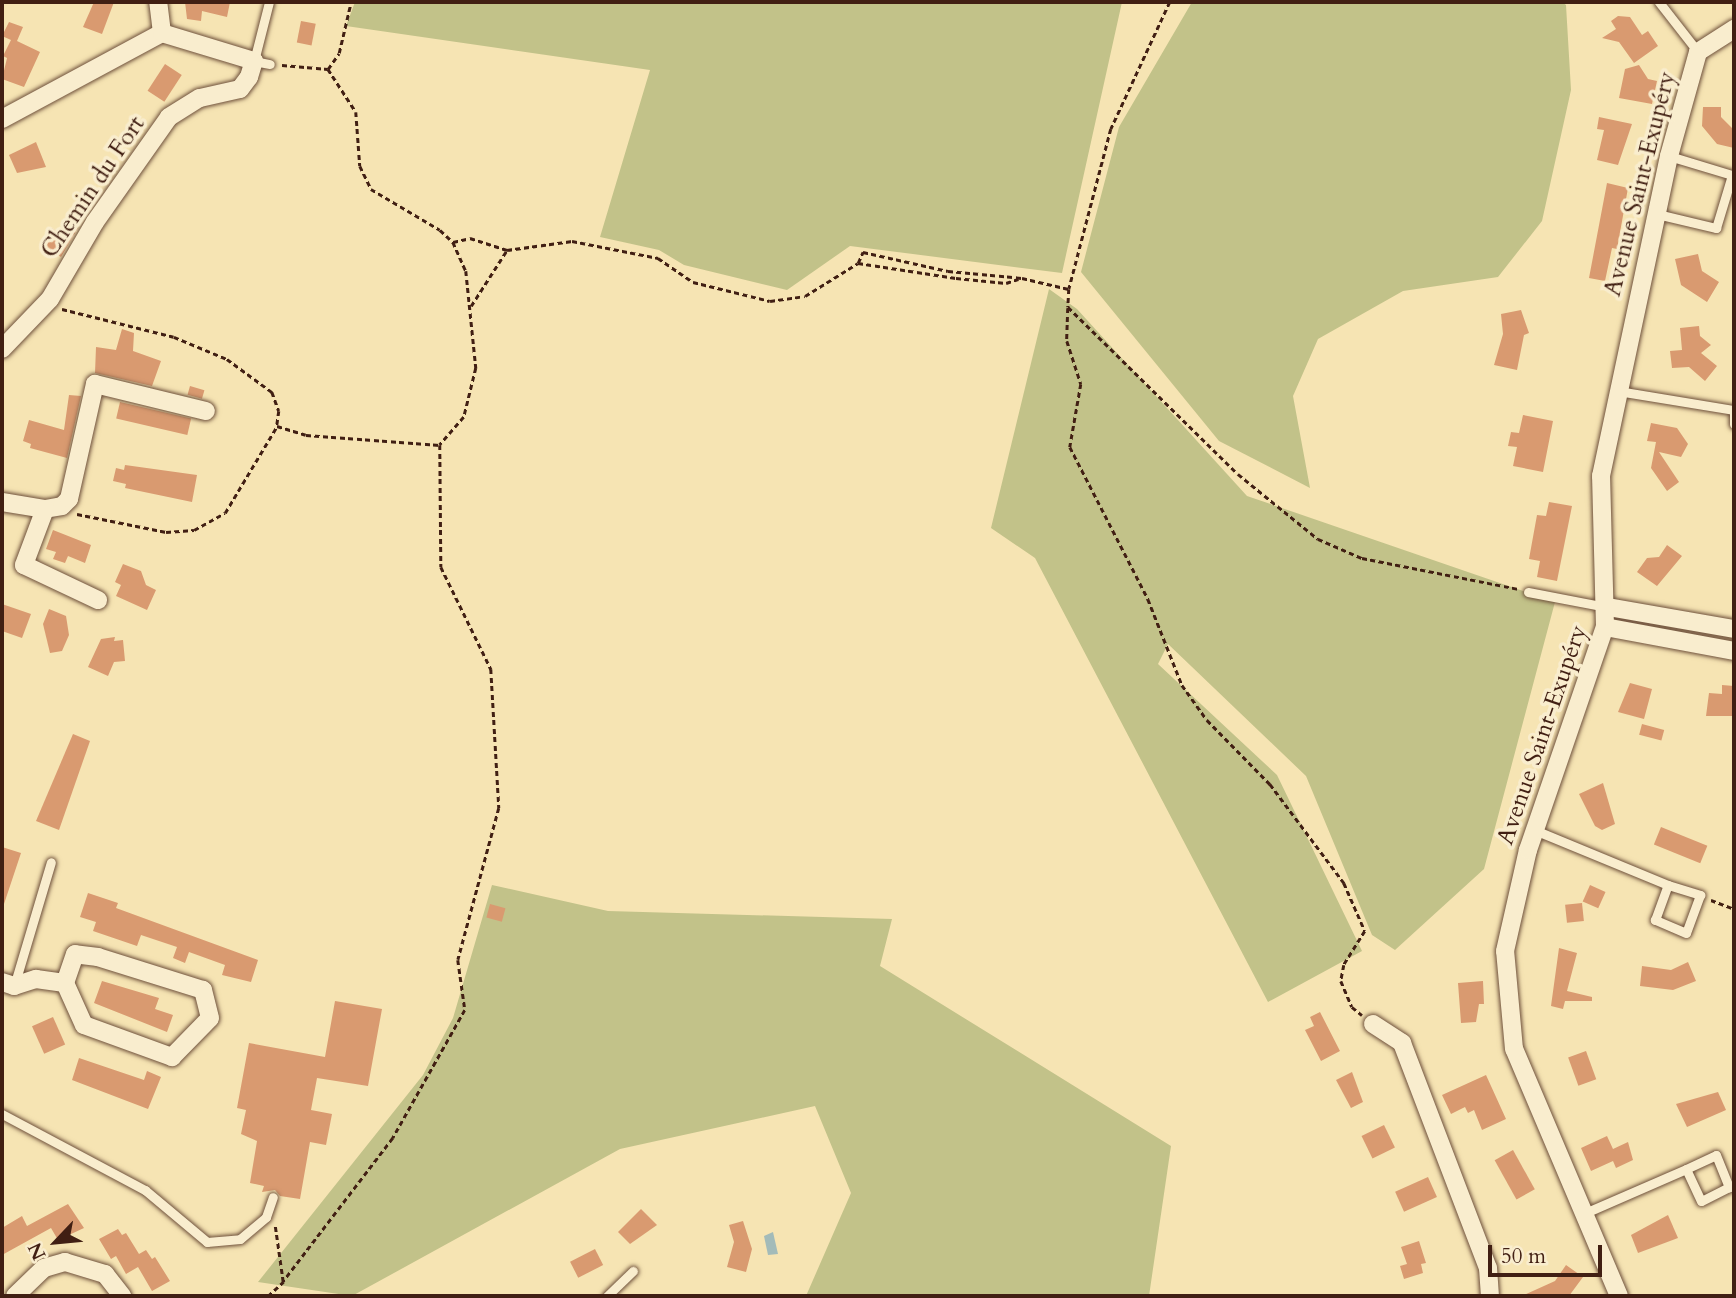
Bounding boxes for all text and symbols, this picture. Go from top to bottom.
street label: Avenue Saint-Exupéry [1598,69,1682,299]
street label: Chemin du Fort [35,111,151,263]
street label: Avenue Saint-Exupéry [1491,621,1593,849]
north arrow [21,1207,91,1277]
scale bar [1491,1232,1605,1276]
text: N [22,1238,52,1264]
text: 50 m [1501,1242,1546,1271]

